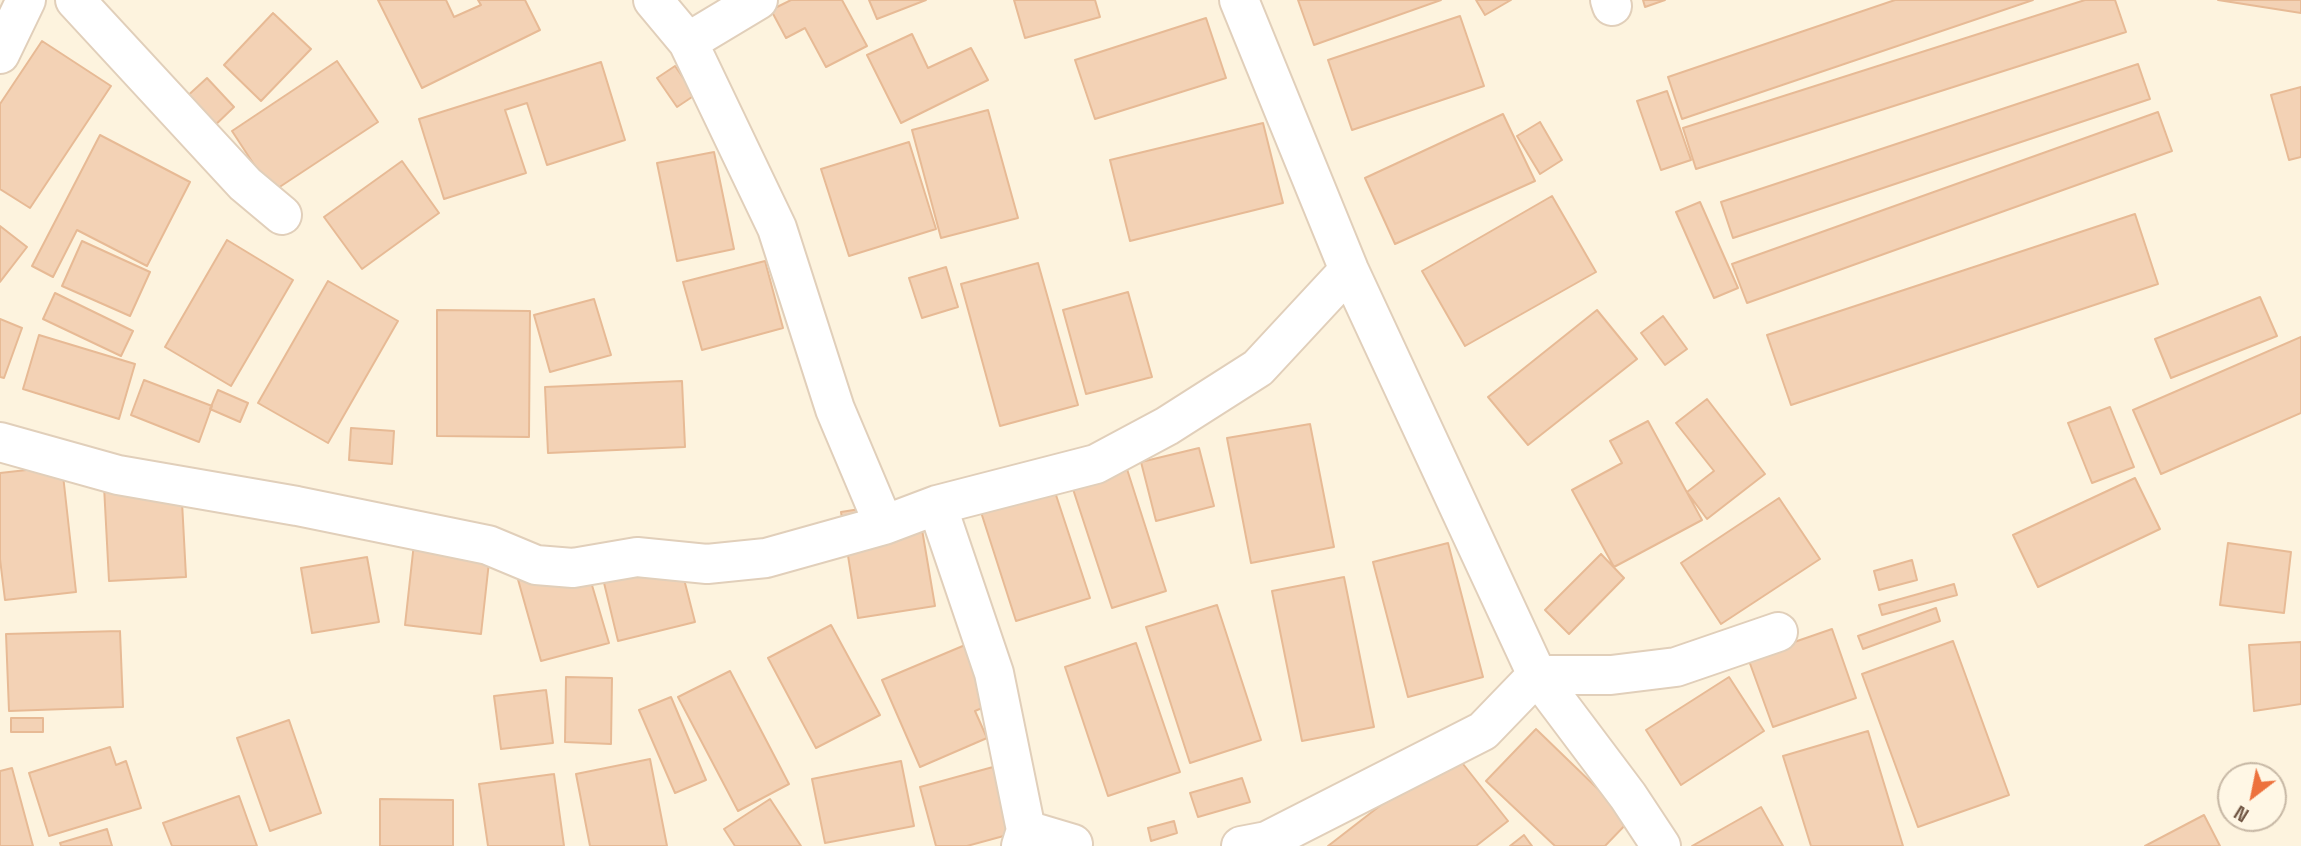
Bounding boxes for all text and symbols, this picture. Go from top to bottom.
north arrow [2217,762,2287,832]
text: N [2230,800,2254,828]

